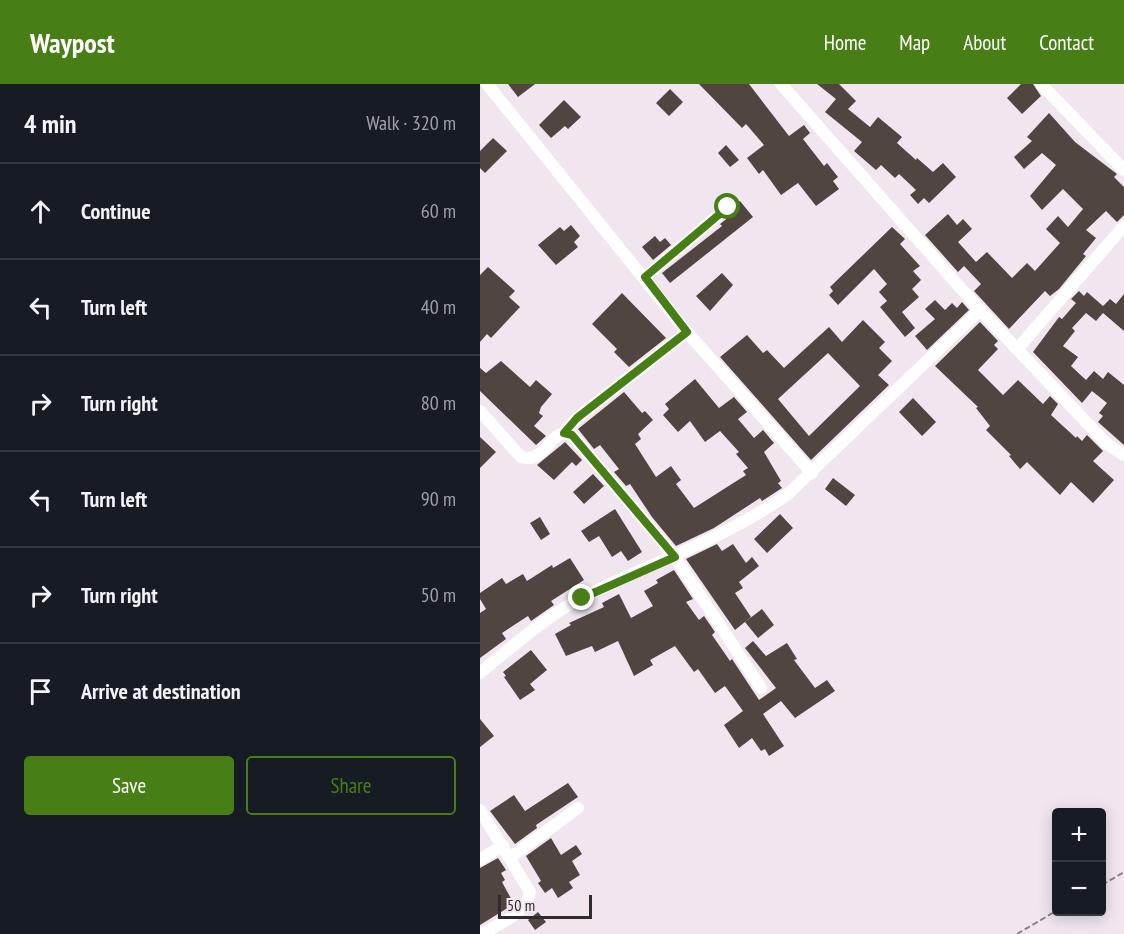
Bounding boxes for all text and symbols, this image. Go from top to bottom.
text: Waypost [30,24,115,61]
text: Home [824,29,866,56]
text: Map [899,29,930,56]
text: About [963,29,1006,56]
text: Contact [1039,29,1094,56]
text: 4 min [24,107,77,140]
text: Walk · 320 m [366,110,456,136]
route start [714,193,740,219]
icon: ahead [24,195,57,228]
text: Continue [81,197,151,225]
text: 60 m [421,198,456,224]
icon: left [24,291,57,324]
text: Turn left [81,293,147,321]
text: 40 m [421,294,456,320]
icon: right [24,387,57,420]
text: Turn right [81,389,158,417]
text: 80 m [421,390,456,416]
icon: left [24,483,57,516]
text: Turn left [81,485,147,513]
text: 90 m [421,486,456,512]
icon: right [24,579,57,612]
text: Turn right [81,581,158,609]
text: 50 m [421,582,456,608]
route end [568,584,594,610]
icon: arrive [24,675,57,708]
text: Arrive at destination [81,677,241,705]
button: Save [24,756,234,815]
button: Share [246,756,456,815]
map controls [1052,808,1106,916]
button: + [1052,808,1106,862]
button: − [1052,862,1106,916]
scale bar [498,892,592,920]
text: 50 m [507,895,535,915]

